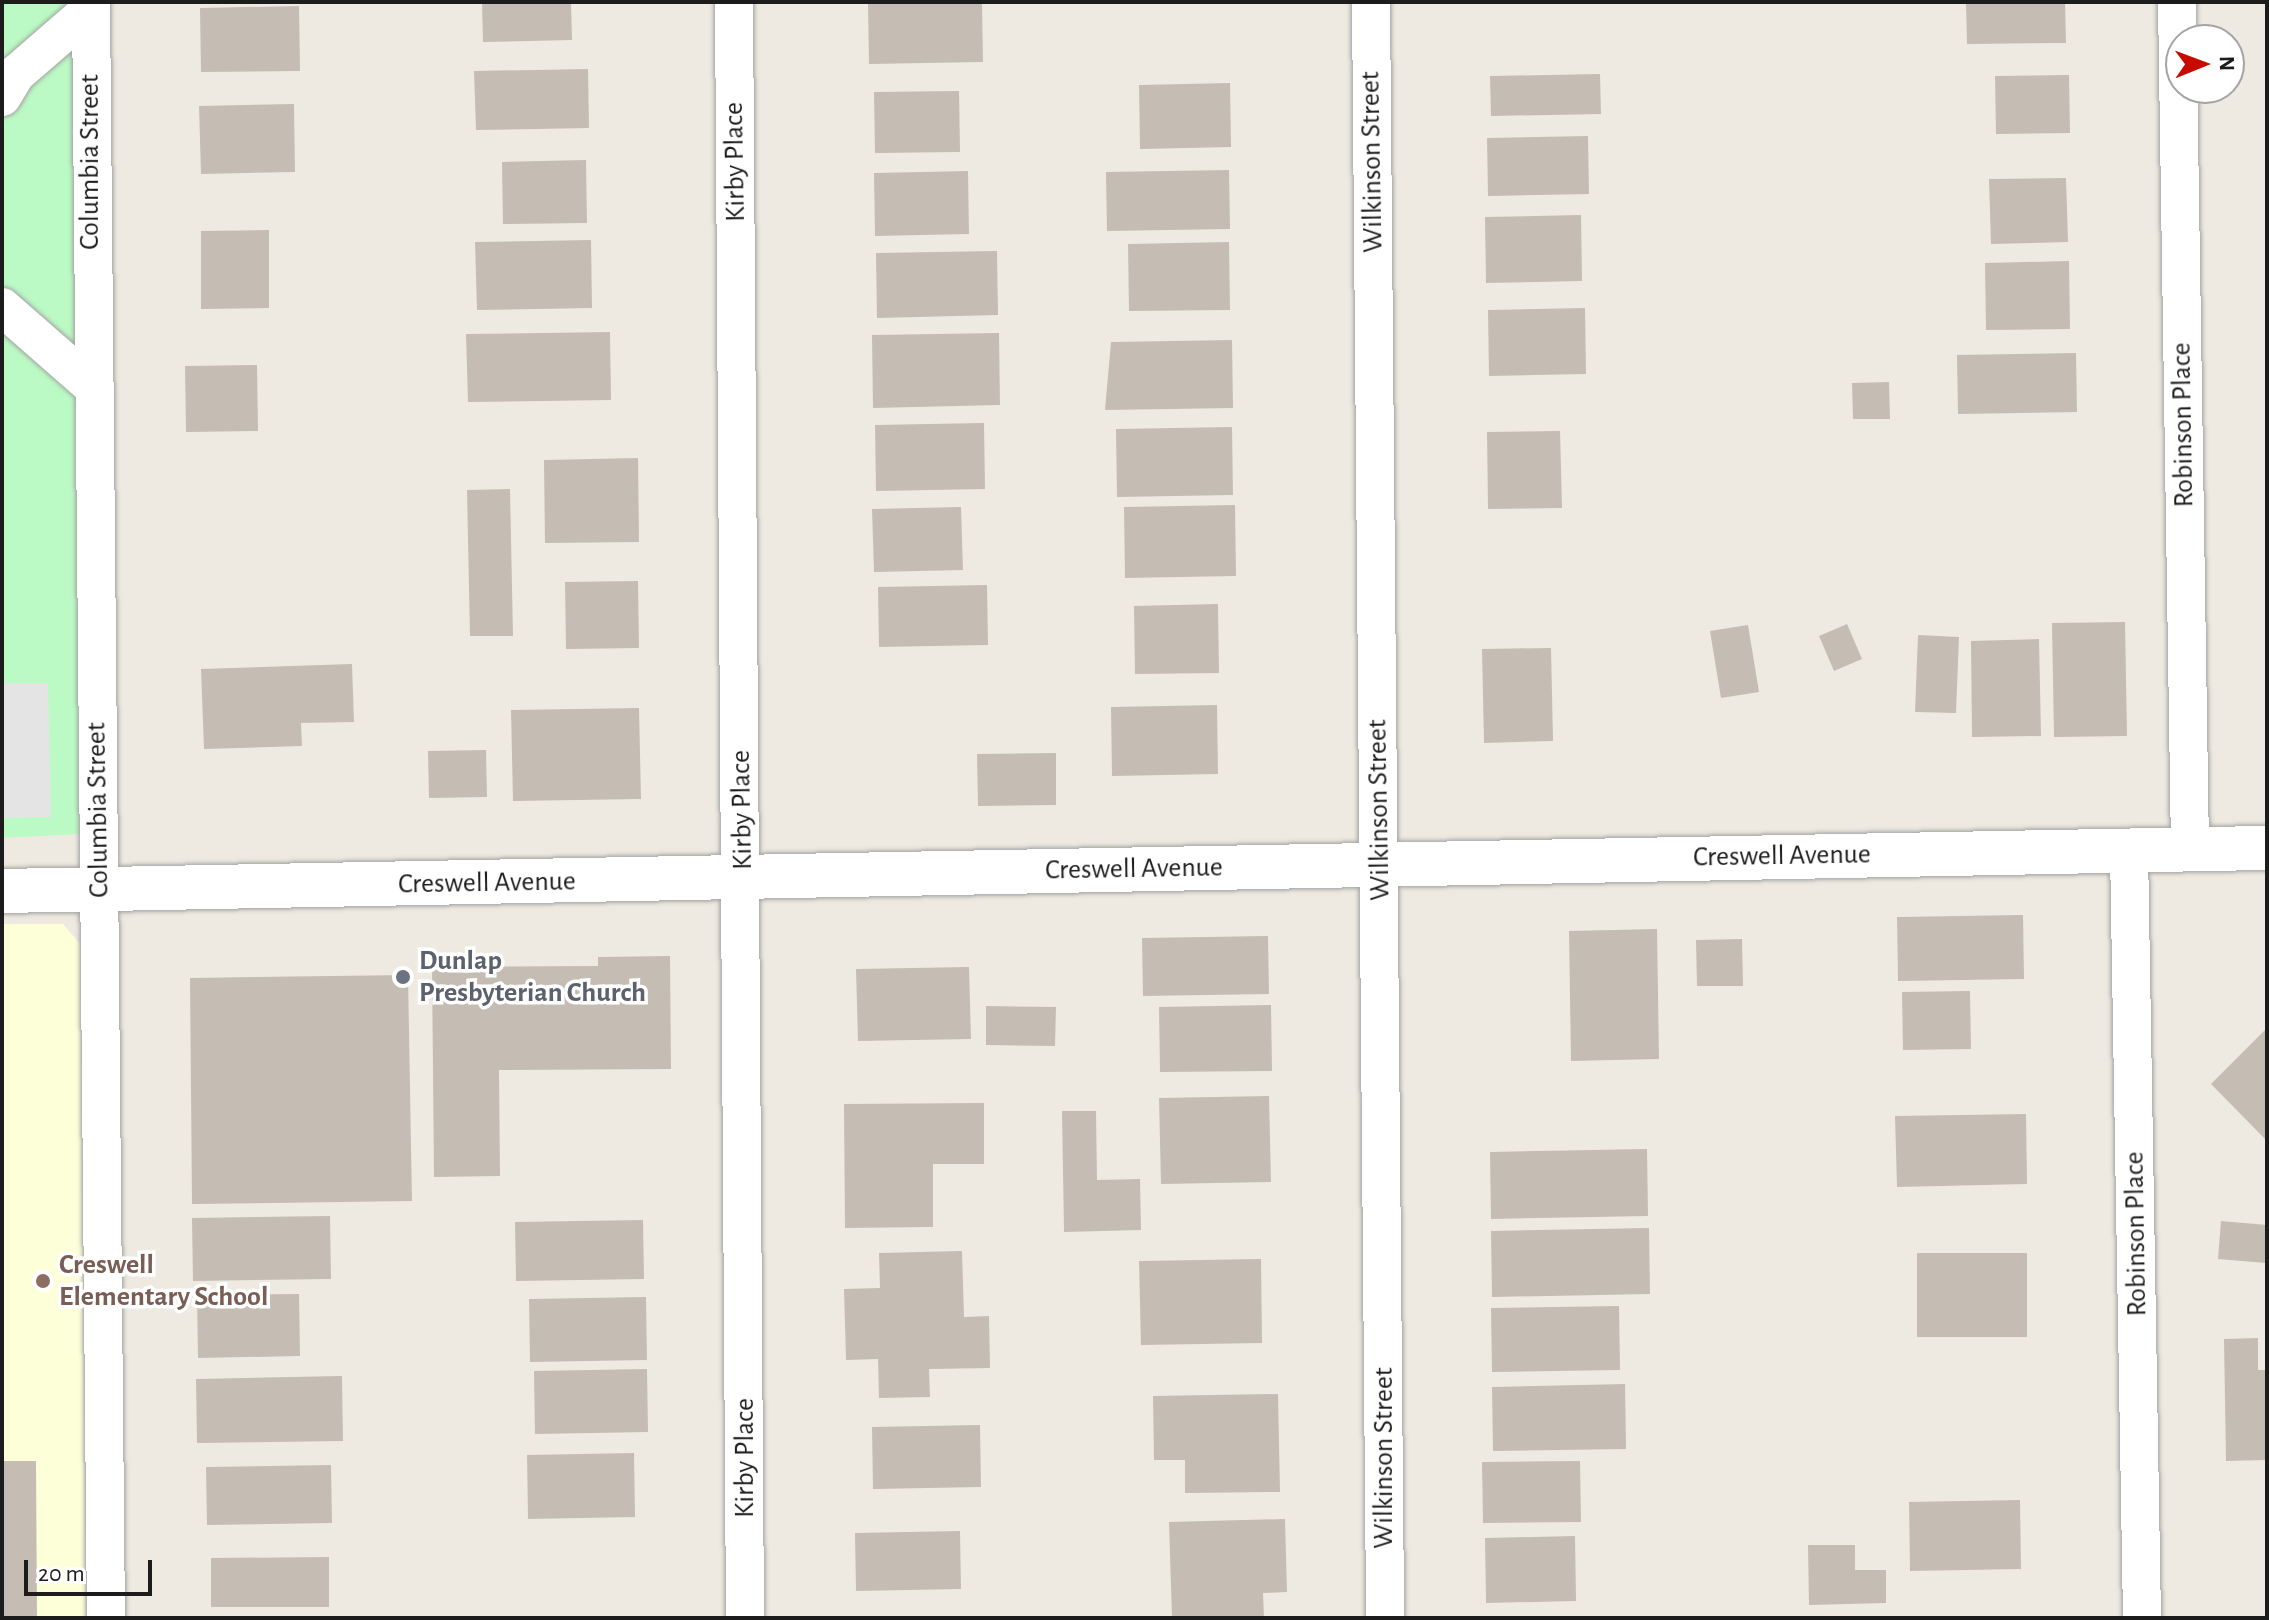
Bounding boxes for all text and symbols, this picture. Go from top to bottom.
north arrow [2165,24,2245,104]
text: N [2216,56,2238,71]
street label: Wilkinson Street [1354,71,1390,253]
street label: Columbia Street [73,74,107,250]
street label: Kirby Place [717,102,753,222]
street label: Robinson Place [2165,342,2201,508]
street label: Wilkinson Street [1361,719,1397,901]
street label: Columbia Street [80,722,116,898]
street label: Kirby Place [724,750,760,870]
street label: Creswell Avenue [1693,838,1871,874]
street label: Creswell Avenue [1045,851,1223,887]
street label: Creswell Avenue [398,865,576,901]
place label: Dunlap Presbyterian Church [419,944,646,1010]
marker: Dunlap Presbyterian Church [394,968,412,986]
street label: Robinson Place [2118,1151,2154,1317]
place label: Creswell Elementary School [59,1248,268,1314]
marker: Creswell Elementary School [34,1272,52,1290]
street label: Wilkinson Street [1367,1367,1401,1549]
street label: Kirby Place [728,1398,762,1518]
scale bar [28,1544,156,1594]
text: 20 m [38,1562,85,1586]

